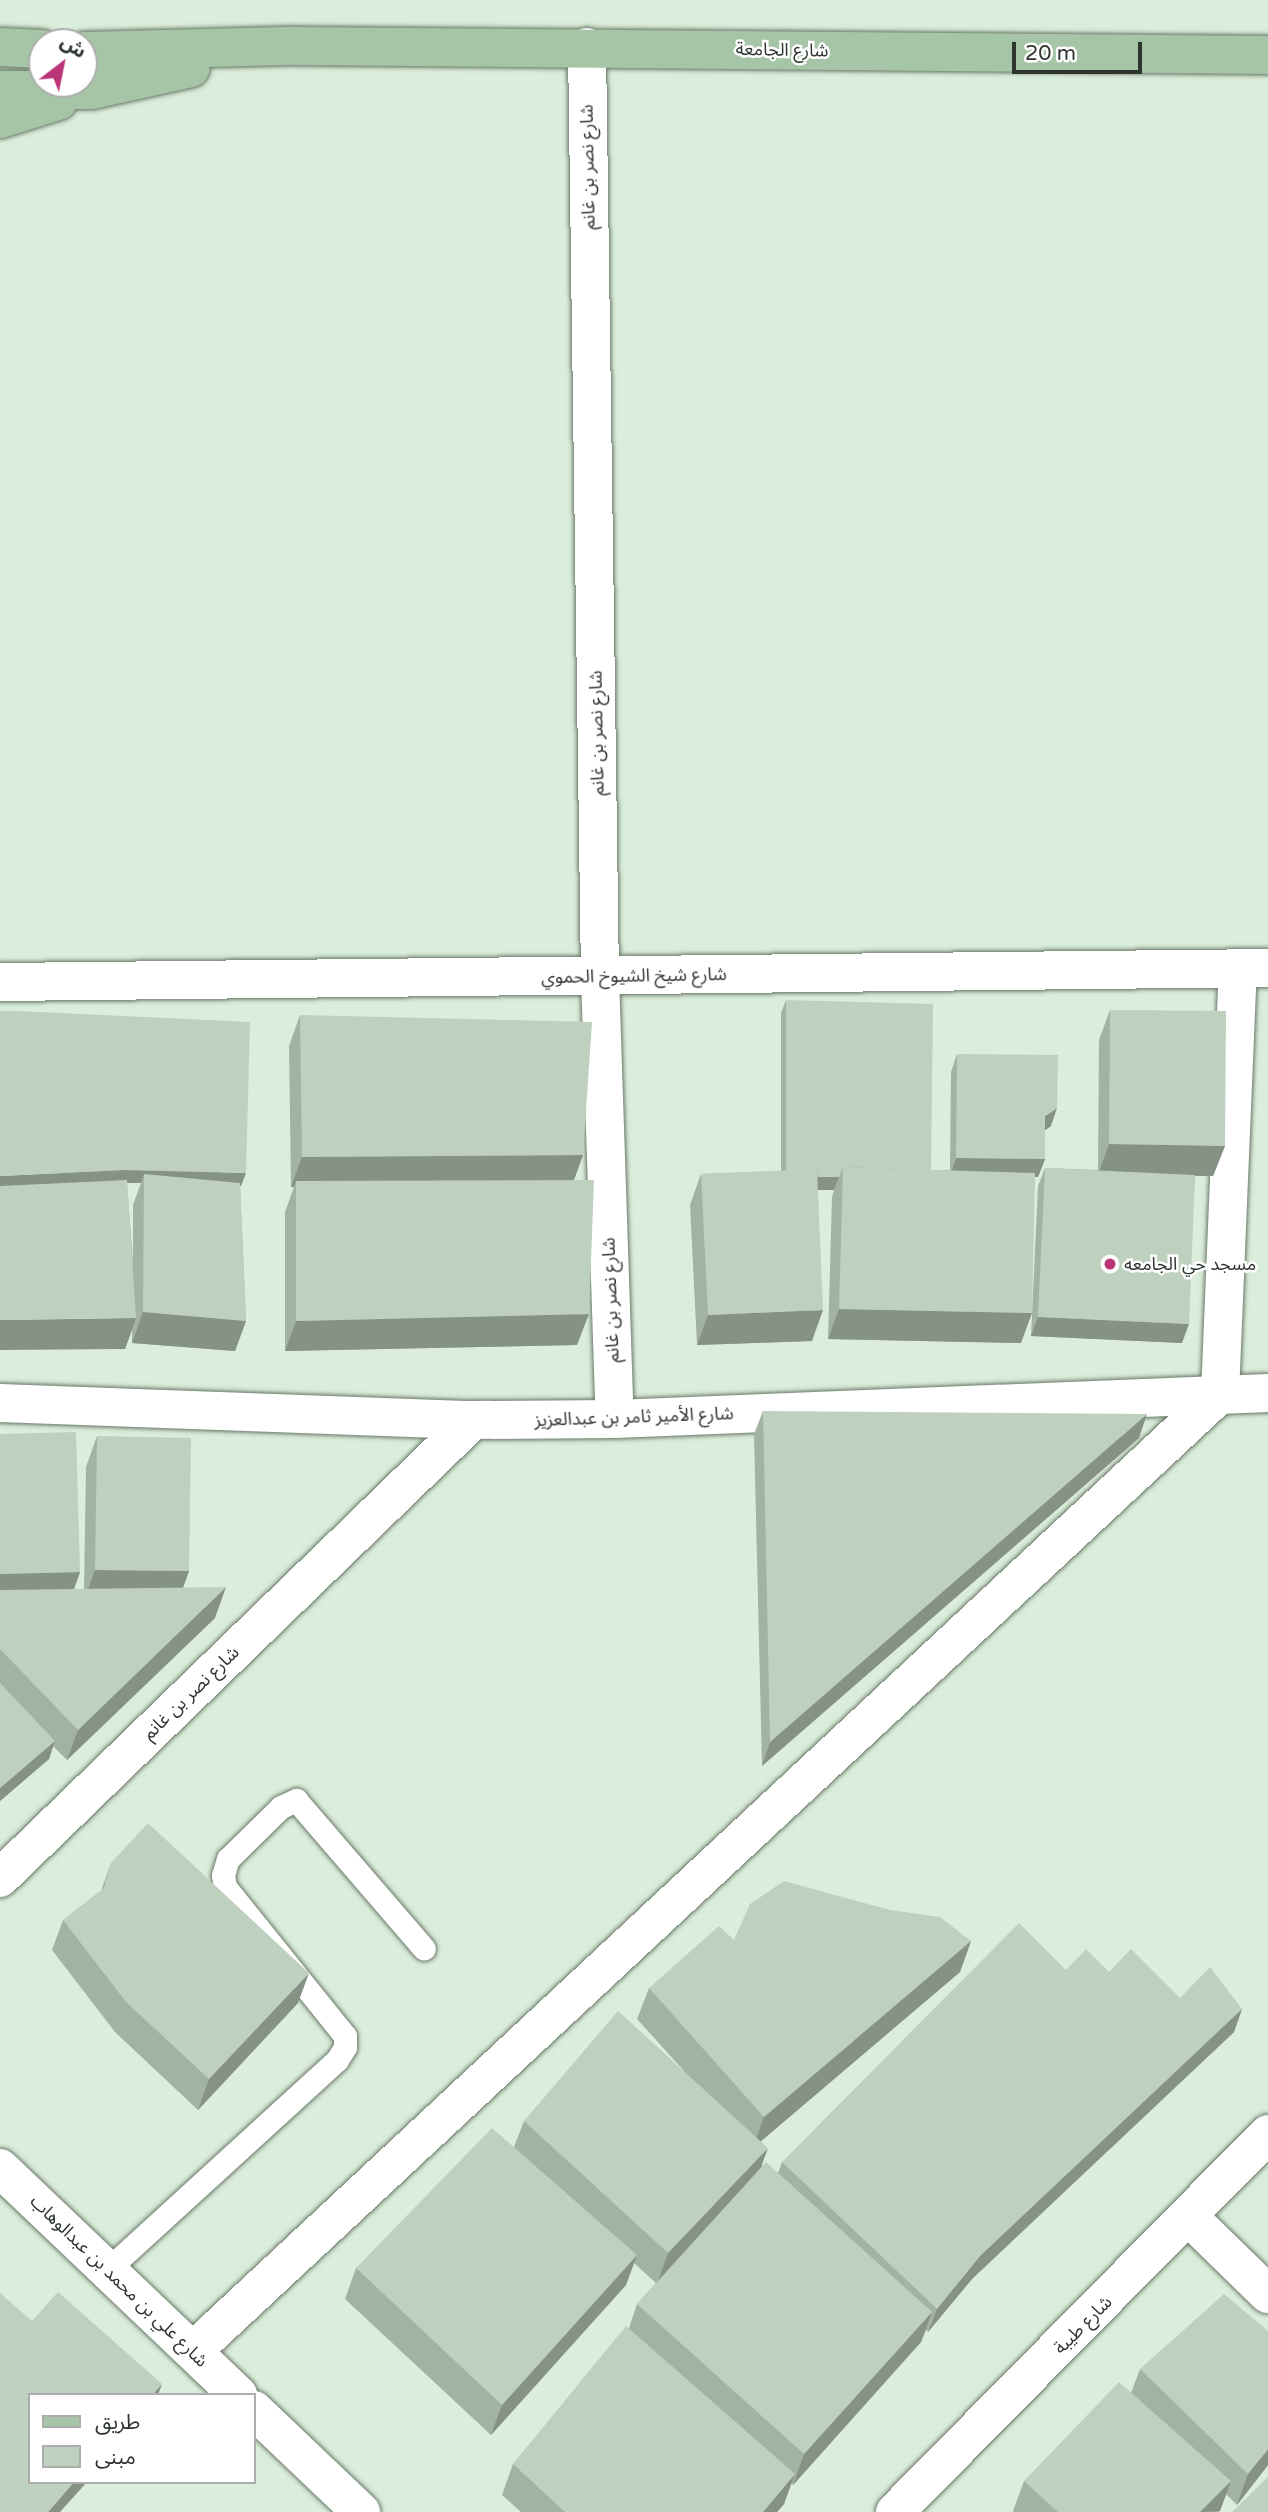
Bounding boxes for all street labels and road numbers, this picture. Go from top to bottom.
street label: شارع الجامعة [735,38,829,62]
street label: شارع نصر بن غانم [576,104,600,230]
street label: شارع نصر بن غانم [585,670,609,796]
street label: شارع شيخ الشيوخ الحموي [541,964,727,988]
street label: شارع نصر بن غانم [598,1237,624,1363]
street label: شارع الأمير ثامر بن عبدالعزيز [534,1403,734,1431]
street label: شارع نصر بن غانم [138,1642,244,1744]
street label: شارع علي بن محمد بن عبدالوهاب [26,2190,212,2372]
street label: شارع طيبة [1049,2291,1117,2359]

